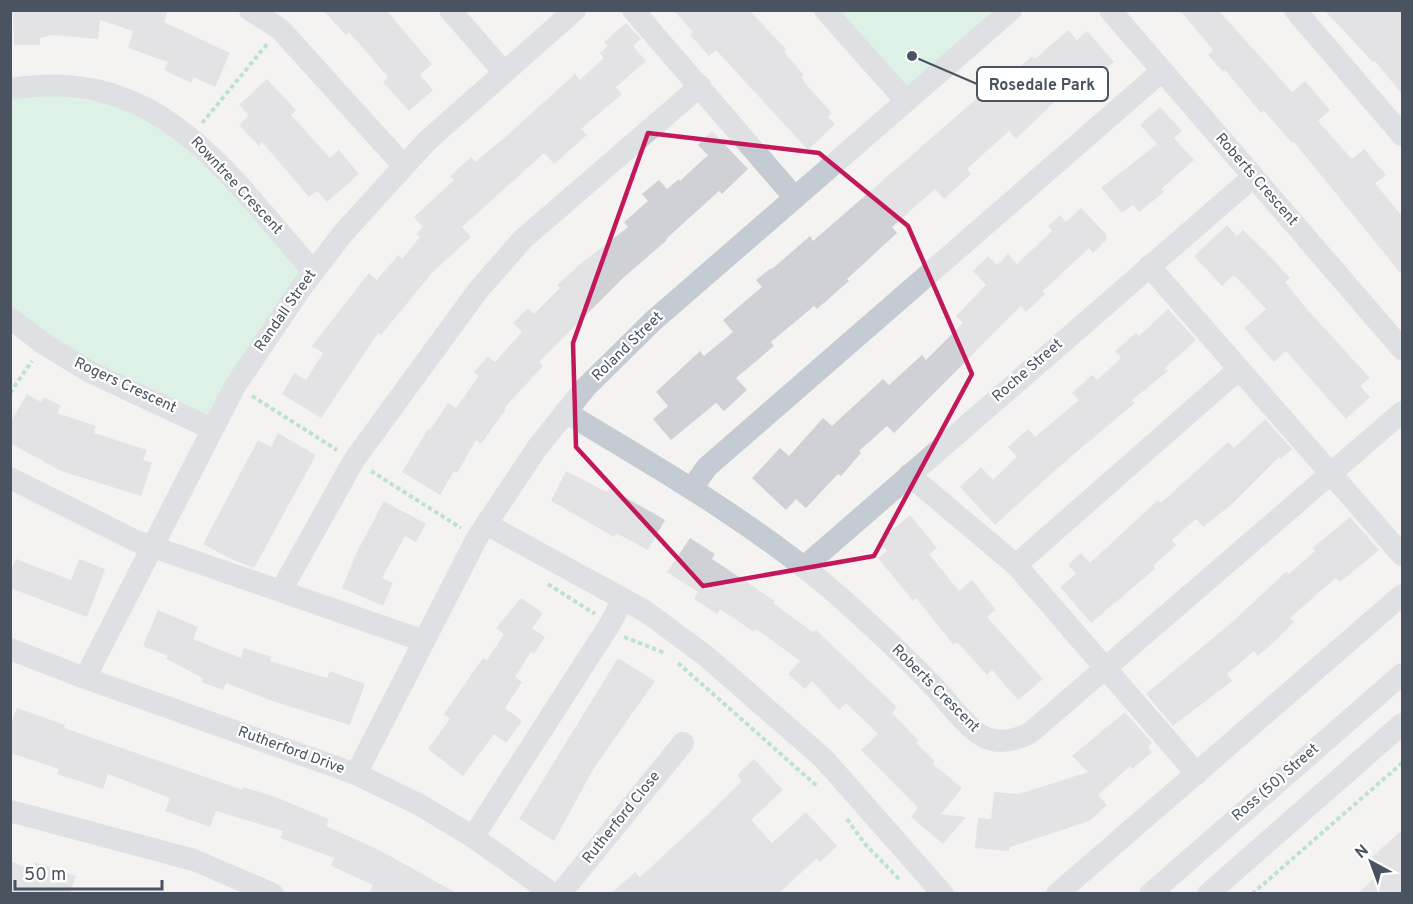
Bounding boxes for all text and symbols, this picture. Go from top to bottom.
callout: Rosedale Park [977,67,1108,101]
text: Rosedale Park [989,76,1095,96]
street label: Roberts Crescent [1211,130,1301,230]
street label: Rowntree Crescent [186,133,286,239]
street label: Randall Street [251,266,321,356]
street label: Roland Street [588,308,668,386]
street label: Roche Street [989,335,1067,407]
street label: Rogers Crescent [71,354,179,418]
street label: Roberts Crescent [887,641,983,737]
street label: Rutherford Drive [235,723,347,779]
street label: Ross (50) Street [1228,740,1324,826]
street label: Rutherford Close [579,768,665,868]
north arrow [1341,832,1401,892]
text: N [1352,841,1373,864]
scale bar [15,853,162,891]
text: 50 m [24,864,66,887]

